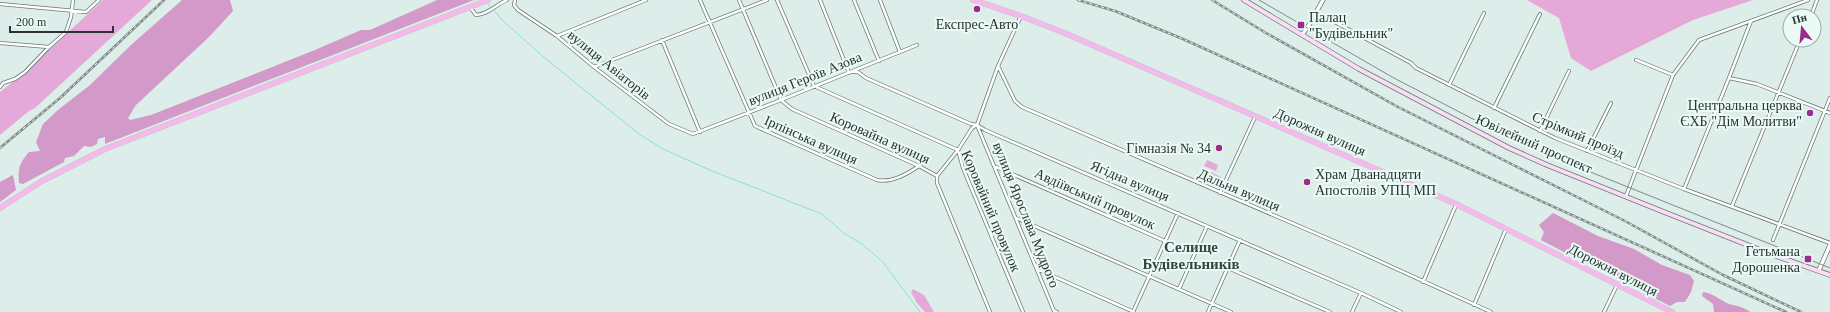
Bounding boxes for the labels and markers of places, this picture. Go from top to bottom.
marker: Експрес-Авто [972,4,982,14]
place label: Палац "Будівельник" [1309,10,1393,41]
place label: Експрес-Авто [936,17,1018,32]
marker: Палац "Будівельник" [1296,20,1306,30]
place label: Центральна церква ЄХБ "Дім Молитви" [1680,98,1803,129]
marker: Центральна церква ЄХБ "Дім Молитви" [1805,108,1815,118]
place label: Гімназія № 34 [1126,141,1211,156]
marker: Гімназія № 34 [1214,143,1224,153]
place label: Храм Дванадцяти Апостолів УПЦ МП [1315,167,1436,198]
marker: Храм Дванадцяти Апостолів УПЦ МП [1302,177,1312,187]
place label: Гетьмана Дорошенка [1732,244,1801,275]
marker: Гетьмана Дорошенка [1803,254,1813,264]

